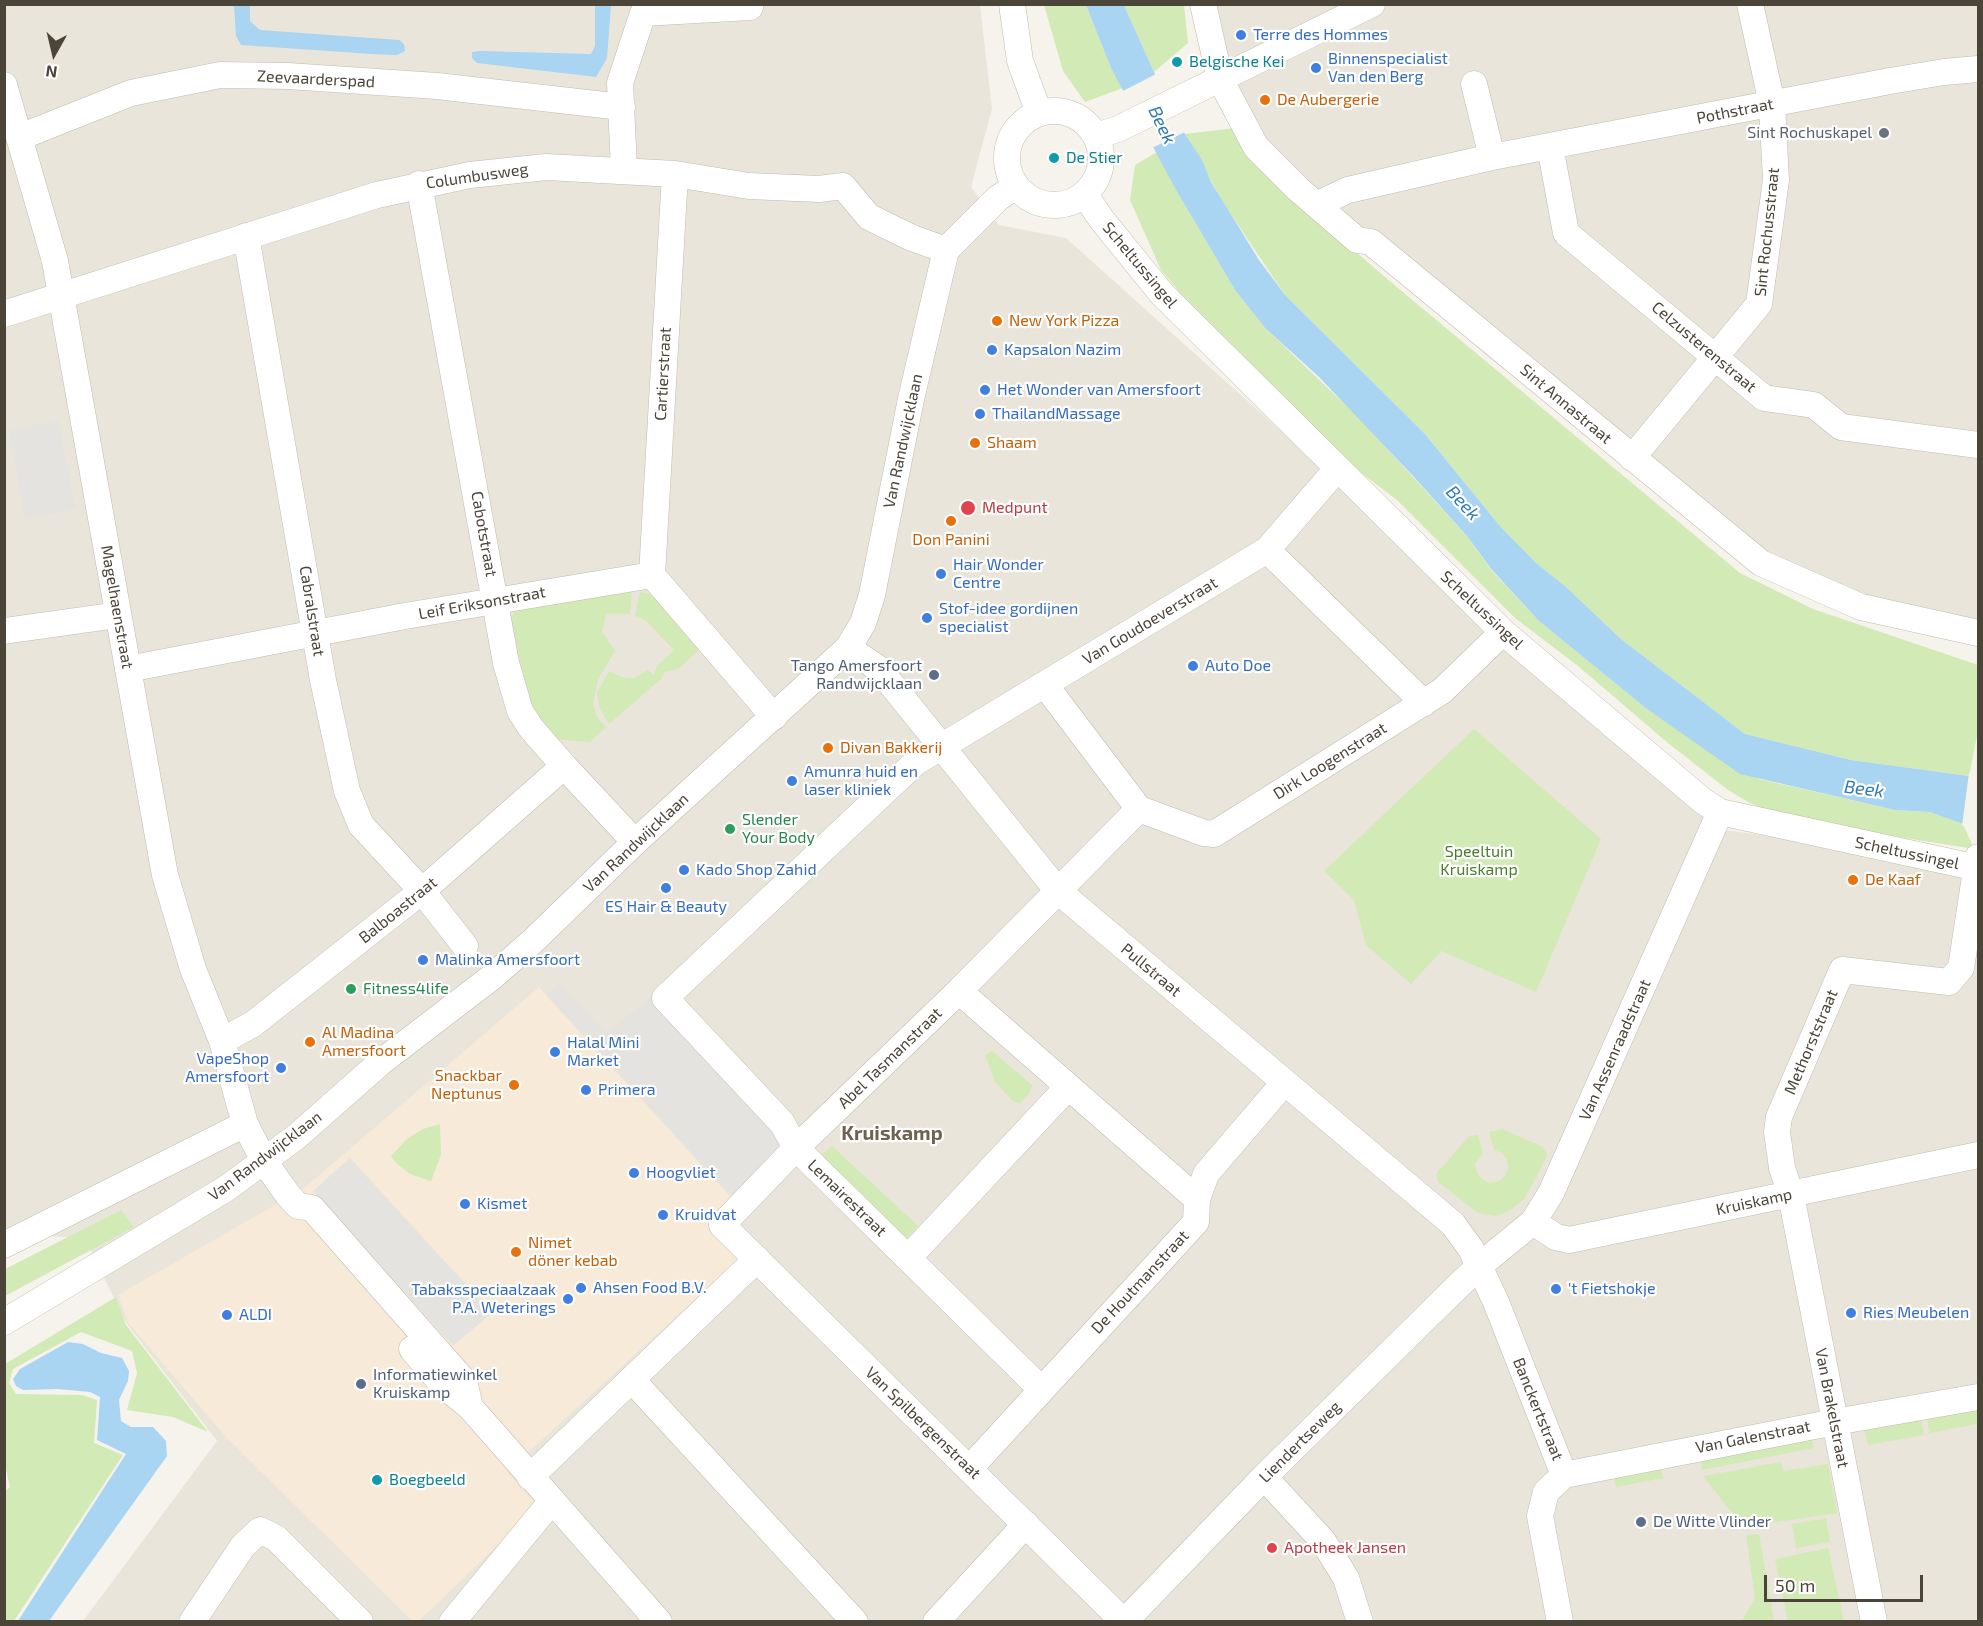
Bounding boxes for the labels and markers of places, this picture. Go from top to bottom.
place label: Terre des Hommes [1253,25,1388,45]
marker: Terre des Hommes [1234,28,1248,42]
place label: Binnenspecialist Van den Berg [1328,49,1448,87]
place label: Belgische Kei [1189,52,1284,72]
marker: Belgische Kei [1170,55,1184,69]
marker: Binnenspecialist Van den Berg [1309,61,1323,75]
place label: De Aubergerie [1277,90,1379,110]
marker: De Aubergerie [1258,93,1272,107]
place label: Sint Rochuskapel [1747,123,1872,143]
marker: Sint Rochuskapel [1877,126,1891,140]
place label: De Stier [1066,148,1123,168]
marker: De Stier [1047,151,1061,165]
place label: New York Pizza [1009,311,1119,331]
marker: New York Pizza [990,314,1004,328]
place label: Kapsalon Nazim [1004,340,1121,360]
marker: Kapsalon Nazim [985,343,999,357]
place label: Het Wonder van Amersfoort [997,380,1201,400]
marker: Het Wonder van Amersfoort [978,383,992,397]
place label: ThailandMassage [992,404,1121,424]
marker: ThailandMassage [973,407,987,421]
place label: Shaam [987,433,1037,453]
marker: Shaam [968,436,982,450]
place label: Medpunt [982,498,1048,518]
marker: Medpunt [959,499,977,517]
marker: Don Panini [944,514,958,528]
place label: Don Panini [912,530,990,550]
place label: Hair Wonder Centre [953,555,1044,593]
marker: Hair Wonder Centre [934,567,948,581]
place label: Stof-idee gordijnen specialist [939,599,1078,637]
marker: Stof-idee gordijnen specialist [920,611,934,625]
place label: Tango Amersfoort Randwijcklaan [791,656,922,694]
place label: Auto Doe [1205,656,1271,676]
marker: Auto Doe [1186,659,1200,673]
marker: Tango Amersfoort Randwijcklaan [927,668,941,682]
place label: Divan Bakkerij [840,738,942,758]
marker: Divan Bakkerij [821,741,835,755]
place label: Amunra huid en laser kliniek [804,762,918,800]
marker: Amunra huid en laser kliniek [785,774,799,788]
place label: Slender Your Body [742,810,815,848]
marker: Slender Your Body [723,822,737,836]
place label: Kado Shop Zahid [696,860,817,880]
marker: Kado Shop Zahid [677,863,691,877]
place label: De Kaaf [1865,870,1921,890]
marker: De Kaaf [1846,873,1860,887]
marker: ES Hair & Beauty [659,881,673,895]
place label: ES Hair & Beauty [605,897,727,917]
place label: Malinka Amersfoort [435,950,580,970]
marker: Malinka Amersfoort [416,953,430,967]
place label: Fitness4life [363,979,449,999]
marker: Fitness4life [344,982,358,996]
place label: Al Madina Amersfoort [322,1023,406,1061]
place label: Halal Mini Market [567,1033,640,1071]
marker: Al Madina Amersfoort [303,1035,317,1049]
marker: Halal Mini Market [548,1045,562,1059]
place label: VapeShop Amersfoort [185,1049,269,1087]
marker: VapeShop Amersfoort [274,1061,288,1075]
place label: Snackbar Neptunus [431,1066,502,1104]
marker: Snackbar Neptunus [507,1078,521,1092]
place label: Primera [598,1080,656,1100]
marker: Primera [579,1083,593,1097]
place label: Hoogvliet [646,1163,716,1183]
marker: Hoogvliet [627,1166,641,1180]
place label: Kismet [477,1194,527,1214]
marker: Kismet [458,1197,472,1211]
place label: Kruidvat [675,1205,736,1225]
marker: Kruidvat [656,1208,670,1222]
place label: Nimet döner kebab [528,1233,618,1271]
marker: Nimet döner kebab [509,1245,523,1259]
place label: Ahsen Food B.V. [593,1278,707,1298]
place label: 't Fietshokje [1568,1279,1656,1299]
place label: Tabaksspeciaalzaak P.A. Weterings [411,1280,556,1318]
marker: Ahsen Food B.V. [574,1281,588,1295]
marker: 't Fietshokje [1549,1282,1563,1296]
marker: Tabaksspeciaalzaak P.A. Weterings [561,1292,575,1306]
place label: Ries Meubelen [1863,1303,1969,1323]
place label: ALDI [239,1305,272,1325]
marker: Ries Meubelen [1844,1306,1858,1320]
marker: ALDI [220,1308,234,1322]
place label: Informatiewinkel Kruiskamp [373,1365,497,1403]
marker: Informatiewinkel Kruiskamp [354,1377,368,1391]
place label: Boegbeeld [389,1470,466,1490]
marker: Boegbeeld [370,1473,384,1487]
place label: De Witte Vlinder [1653,1512,1771,1532]
marker: De Witte Vlinder [1634,1515,1648,1529]
place label: Apotheek Jansen [1284,1538,1406,1558]
marker: Apotheek Jansen [1265,1541,1279,1555]

